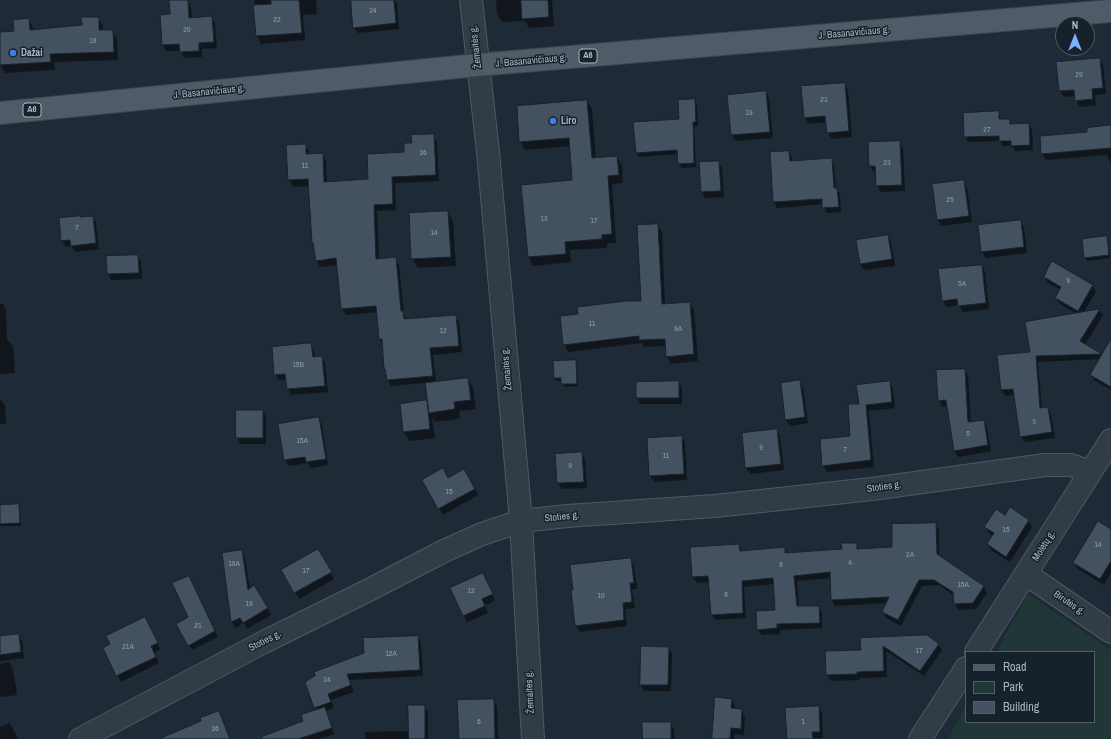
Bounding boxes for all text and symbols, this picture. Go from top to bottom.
house number: 24 [369,6,377,16]
house number: 22 [273,15,281,25]
north arrow [1055,16,1095,56]
text: N [1072,18,1078,32]
street label: J. Basanavičiaus g. [818,24,890,42]
house number: 20 [183,25,191,35]
street label: Žemaitės g. [468,25,484,69]
house number: 18 [89,36,97,46]
place label: Dažai [21,47,42,59]
marker: Dažai [8,48,18,58]
road number: A6 [579,49,597,63]
street label: J. Basanavičiaus g. [495,52,567,70]
house number: 29 [1075,70,1083,80]
street label: J. Basanavičiaus g. [173,82,245,102]
house number: 21 [820,95,828,105]
road number: A6 [23,103,41,117]
house number: 19 [745,108,753,118]
place label: Liro [561,115,576,127]
marker: Liro [548,116,558,126]
house number: 27 [983,125,991,135]
house number: 16 [419,148,427,158]
house number: 23 [883,158,891,168]
house number: 11 [302,161,308,171]
house number: 25 [946,195,954,205]
house number: 13 [540,214,548,224]
house number: 17 [590,216,598,226]
house number: 7 [75,223,79,233]
house number: 14 [430,228,438,238]
house number: 9 [1066,276,1070,286]
house number: 5A [958,279,966,289]
house number: 11 [589,319,595,329]
house number: 9A [674,324,682,334]
house number: 12 [439,326,447,336]
street label: Žemaitės g. [499,347,515,391]
house number: 15B [292,360,304,370]
house number: 3 [1032,417,1036,427]
house number: 5 [966,429,970,439]
house number: 15A [296,436,308,446]
house number: 9 [759,443,763,453]
house number: 7 [843,445,847,455]
house number: 11 [663,451,669,461]
house number: 9 [568,461,572,471]
street label: Stoties g. [866,479,902,495]
house number: 15 [445,487,453,497]
street label: Stoties g. [544,509,580,525]
house number: 15 [1002,525,1010,535]
street label: Molėtų g. [1030,529,1058,563]
house number: 14 [1094,540,1102,550]
house number: 2A [906,550,914,560]
house number: 4 [848,558,852,568]
house number: 19A [228,559,240,569]
house number: 6 [779,560,783,570]
house number: 17 [302,566,310,576]
house number: 15A [957,580,969,590]
house number: 12 [467,586,475,596]
street label: Birutės g. [1051,588,1087,618]
house number: 8 [724,590,728,600]
house number: 10 [597,591,605,601]
house number: 19 [245,599,253,609]
house number: 21 [194,621,202,631]
street label: Stoties g. [247,628,283,654]
house number: 21A [122,642,134,652]
house number: 17 [915,646,923,656]
house number: 12A [385,649,397,659]
legend [965,651,1095,723]
text: Road [1003,659,1027,675]
street label: Žemaitės g. [523,670,537,714]
house number: 14 [323,675,331,685]
text: Park [1003,679,1023,695]
text: Building [1003,699,1039,715]
house number: 6 [477,717,481,727]
house number: 1 [801,717,805,727]
house number: 16 [211,724,219,734]

